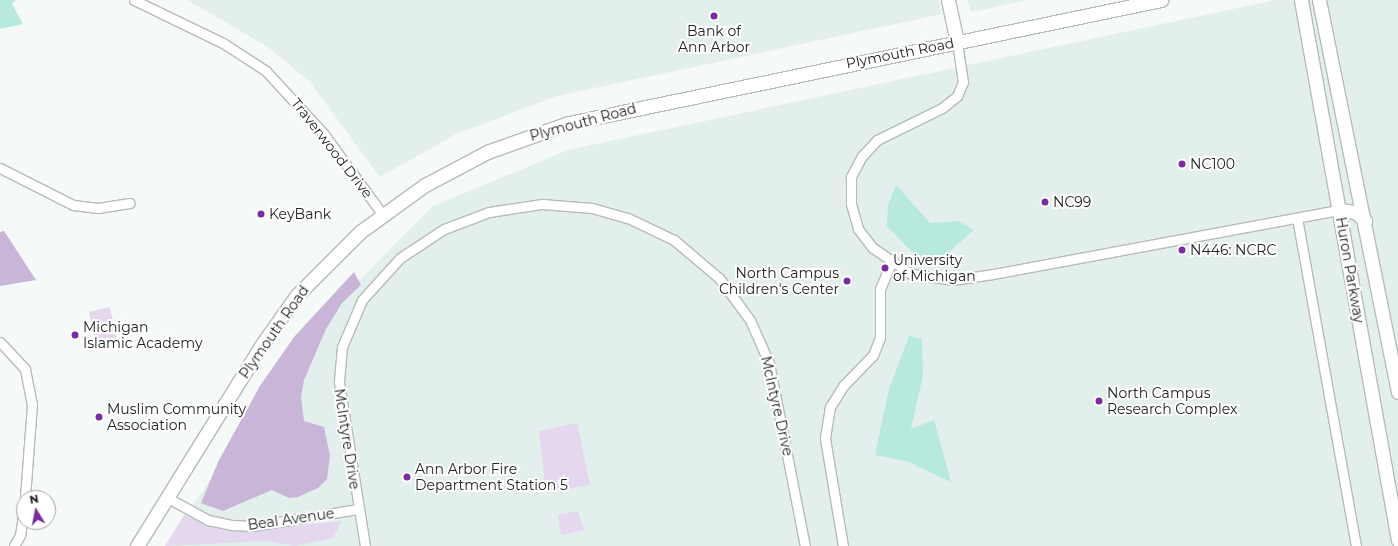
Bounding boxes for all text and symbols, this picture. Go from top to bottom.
marker: Bank of Ann Arbor [709,11,719,21]
place label: Bank of Ann Arbor [678,23,750,56]
street label: Plymouth Road [845,34,955,72]
street label: Traverwood Drive [288,95,376,201]
street label: Plymouth Road [528,100,638,144]
place label: NC100 [1190,156,1235,172]
marker: NC100 [1177,159,1187,169]
place label: NC99 [1053,194,1091,210]
marker: NC99 [1040,197,1050,207]
place label: KeyBank [269,206,331,222]
marker: KeyBank [256,209,266,219]
street label: Huron Parkway [1332,216,1368,324]
place label: N446: NCRC [1190,242,1276,258]
marker: N446: NCRC [1177,245,1187,255]
place label: University of Michigan [893,252,976,284]
marker: University of Michigan [880,263,890,273]
place label: North Campus Children's Center [719,265,839,298]
marker: North Campus Children's Center [842,276,852,286]
street label: Plymouth Road [236,282,312,382]
place label: Michigan Islamic Academy [83,319,202,352]
marker: Michigan Islamic Academy [70,330,80,340]
street label: McIntyre Drive [757,354,797,458]
place label: North Campus Research Complex [1107,385,1237,418]
street label: McIntyre Drive [331,387,363,491]
marker: North Campus Research Complex [1094,396,1104,406]
place label: Muslim Community Association [107,401,246,434]
marker: Muslim Community Association [94,412,104,422]
place label: Ann Arbor Fire Department Station 5 [415,461,568,494]
marker: Ann Arbor Fire Department Station 5 [402,472,412,482]
north arrow [16,490,56,530]
text: N [28,492,40,507]
street label: Beal Avenue [247,505,335,533]

